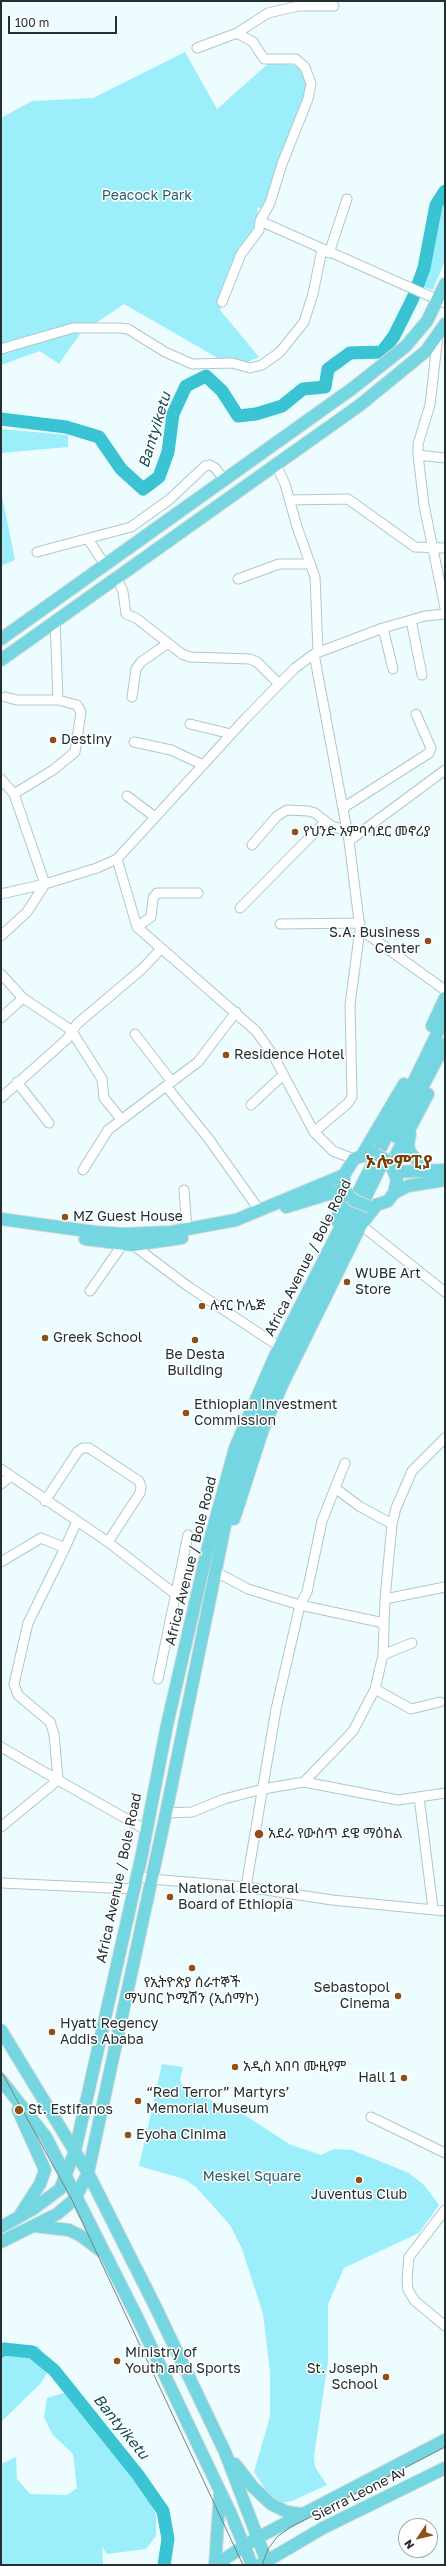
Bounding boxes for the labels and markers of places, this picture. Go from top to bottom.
place label: Destiny [61,732,112,748]
marker: Destiny [48,735,58,745]
place label: የህንድ አምባሳደር መኖሪያ [303,824,431,840]
marker: የህንድ አምባሳደር መኖሪያ [290,827,300,837]
place label: S.A. Business Center [329,925,420,958]
marker: S.A. Business Center [423,936,433,946]
place label: Residence Hotel [234,1047,345,1063]
marker: Residence Hotel [221,1050,231,1060]
place label: MZ Guest House [73,1209,183,1225]
marker: MZ Guest House [60,1212,70,1222]
place label: WUBE Art Store [355,1266,421,1298]
marker: WUBE Art Store [342,1277,352,1287]
place label: ሉናር ኮሌጅ [210,1298,266,1314]
marker: ሉናር ኮሌጅ [197,1301,207,1311]
place label: Greek School [53,1330,142,1346]
marker: Greek School [40,1333,50,1343]
marker: Be Desta Building [190,1335,200,1345]
place label: Be Desta Building [165,1347,225,1380]
place label: Ethiopian Investment Commission [194,1397,337,1430]
marker: Ethiopian Investment Commission [181,1408,191,1418]
place label: አደራ የውስጥ ደዌ ማዕከል [268,1826,402,1842]
marker: አደራ የውስጥ ደዌ ማዕከል [253,1828,265,1840]
place label: National Electoral Board of Ethiopia [178,1881,299,1914]
marker: National Electoral Board of Ethiopia [165,1892,175,1902]
marker: የኢትዮጵያ ሰራተኞች ማህበር ኮሚሽን (ኢሰማኮ) [187,1963,197,1973]
place label: የኢትዮጵያ ሰራተኞች ማህበር ኮሚሽን (ኢሰማኮ) [125,1975,259,2008]
place label: Sebastopol Cinema [313,1980,390,2012]
marker: Sebastopol Cinema [393,1991,403,2001]
place label: Hyatt Regency Addis Ababa [60,2016,158,2048]
marker: Hyatt Regency Addis Ababa [47,2027,57,2037]
place label: አዲስ አበባ ሙዚየም [243,2059,346,2075]
marker: አዲስ አበባ ሙዚየም [230,2062,240,2072]
place label: Hall 1 [358,2070,396,2086]
marker: Hall 1 [399,2073,409,2083]
place label: “Red Terror” Martyrs’ Memorial Museum [146,2085,290,2118]
marker: “Red Terror” Martyrs’ Memorial Museum [133,2096,143,2106]
place label: St. Estifanos [28,2102,113,2118]
marker: St. Estifanos [13,2104,25,2116]
place label: Eyoha Cinima [136,2127,226,2143]
marker: Eyoha Cinima [123,2130,133,2140]
marker: Juventus Club [354,2175,364,2185]
place label: Juventus Club [311,2187,407,2203]
place label: Ministry of Youth and Sports [125,2345,241,2378]
marker: Ministry of Youth and Sports [112,2356,122,2366]
place label: St. Joseph School [307,2361,378,2394]
marker: St. Joseph School [381,2372,391,2382]

